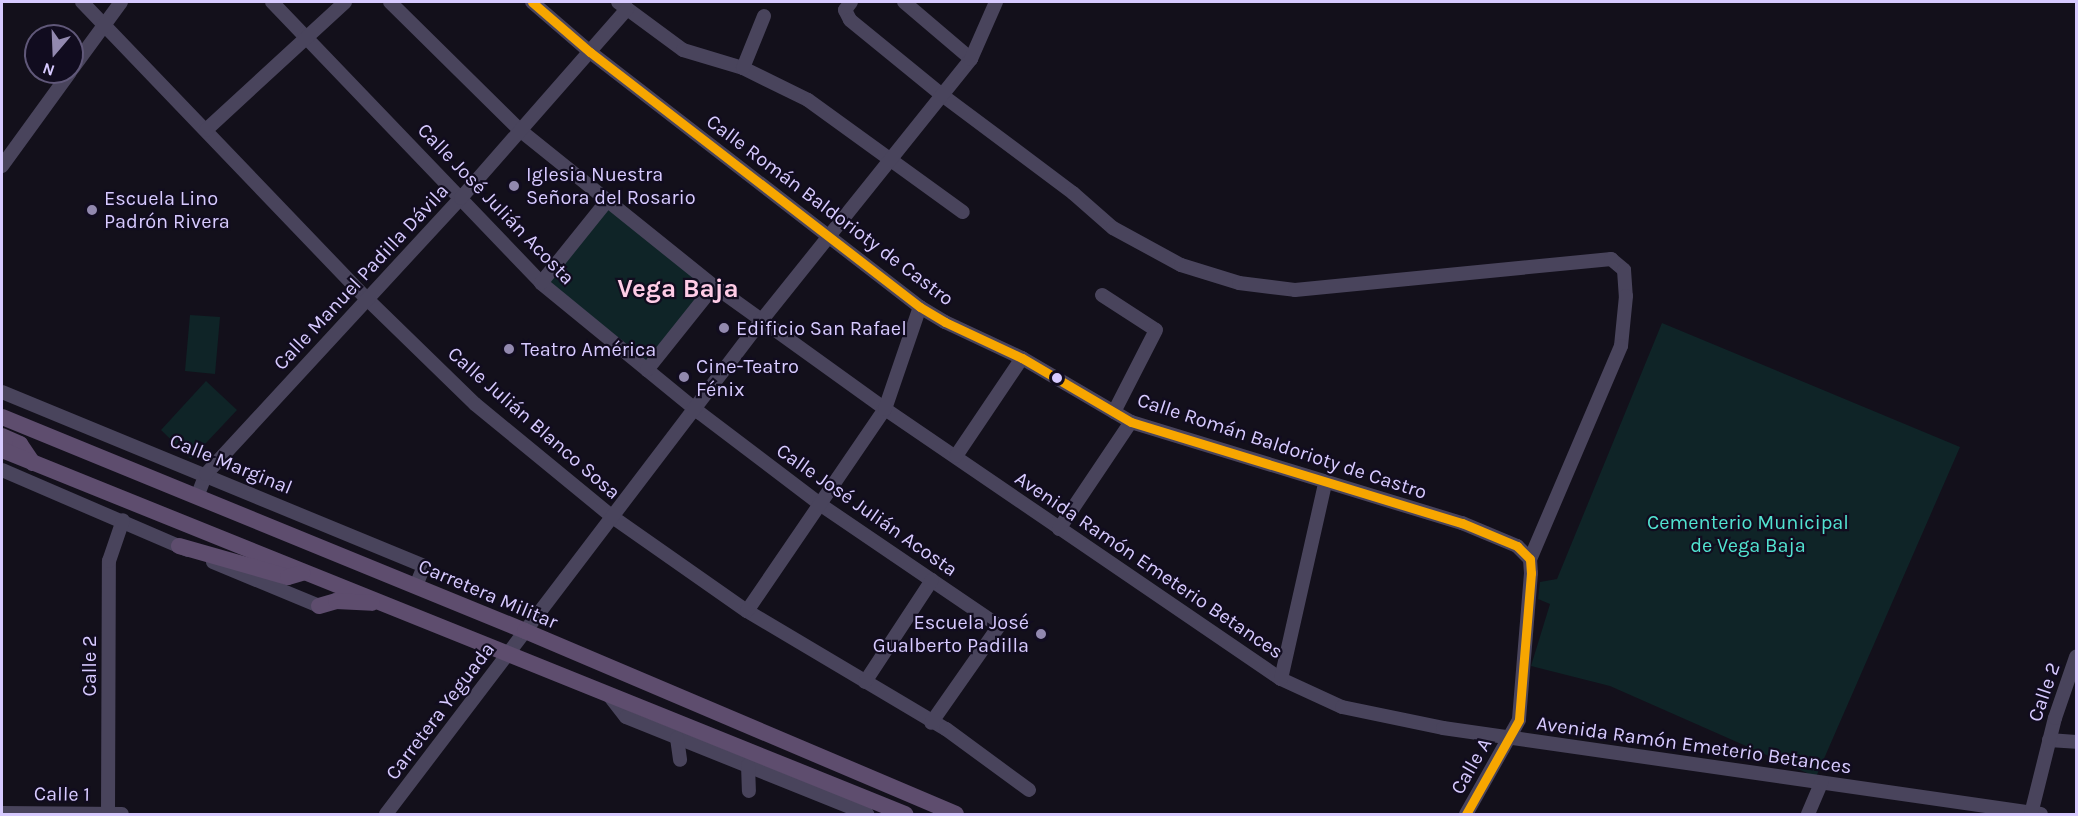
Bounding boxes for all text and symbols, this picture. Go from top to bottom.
north arrow [24,24,84,84]
text: N [40,59,57,80]
street label: Calle Román Baldorioty de Castro [702,109,958,311]
street label: Calle José Julián Acosta [413,118,579,290]
place label: Iglesia Nuestra Señora del Rosario [526,162,696,209]
street label: Calle Manuel Padilla Dávila [268,179,454,375]
marker: Iglesia Nuestra Señora del Rosario [507,179,521,193]
place label: Escuela Lino Padrón Rivera [104,186,230,233]
marker: Escuela Lino Padrón Rivera [85,203,99,217]
district label: Vega Baja [617,273,739,305]
place label: Edificio San Rafael [736,316,907,340]
marker: Edificio San Rafael [717,321,731,335]
place label: Teatro América [521,337,656,361]
street label: Calle Julián Blanco Sosa [443,342,625,504]
marker: Teatro América [502,342,516,356]
place label: Cine-Teatro Fénix [696,354,799,401]
marker: Cine-Teatro Fénix [677,370,691,384]
unlabelled marker [1051,372,1063,384]
street label: Calle Román Baldorioty de Castro [1134,388,1430,504]
street label: Calle Marginal [166,428,296,500]
street label: Calle José Julián Acosta [772,438,962,582]
street label: Avenida Ramón Emeterio Betances [1010,466,1288,664]
park label: Cementerio Municipal de Vega Baja [1647,510,1849,557]
street label: Carretera Militar [415,554,561,634]
place label: Escuela José Gualberto Padilla [873,610,1029,657]
marker: Escuela José Gualberto Padilla [1034,627,1048,641]
street label: Calle 2 [77,635,101,697]
street label: Carretera Yeguada [380,637,500,785]
street label: Calle 2 [2023,659,2065,725]
street label: Avenida Ramón Emeterio Betances [1535,711,1853,779]
street label: Calle A [1445,734,1497,798]
street label: Calle 1 [34,782,90,806]

